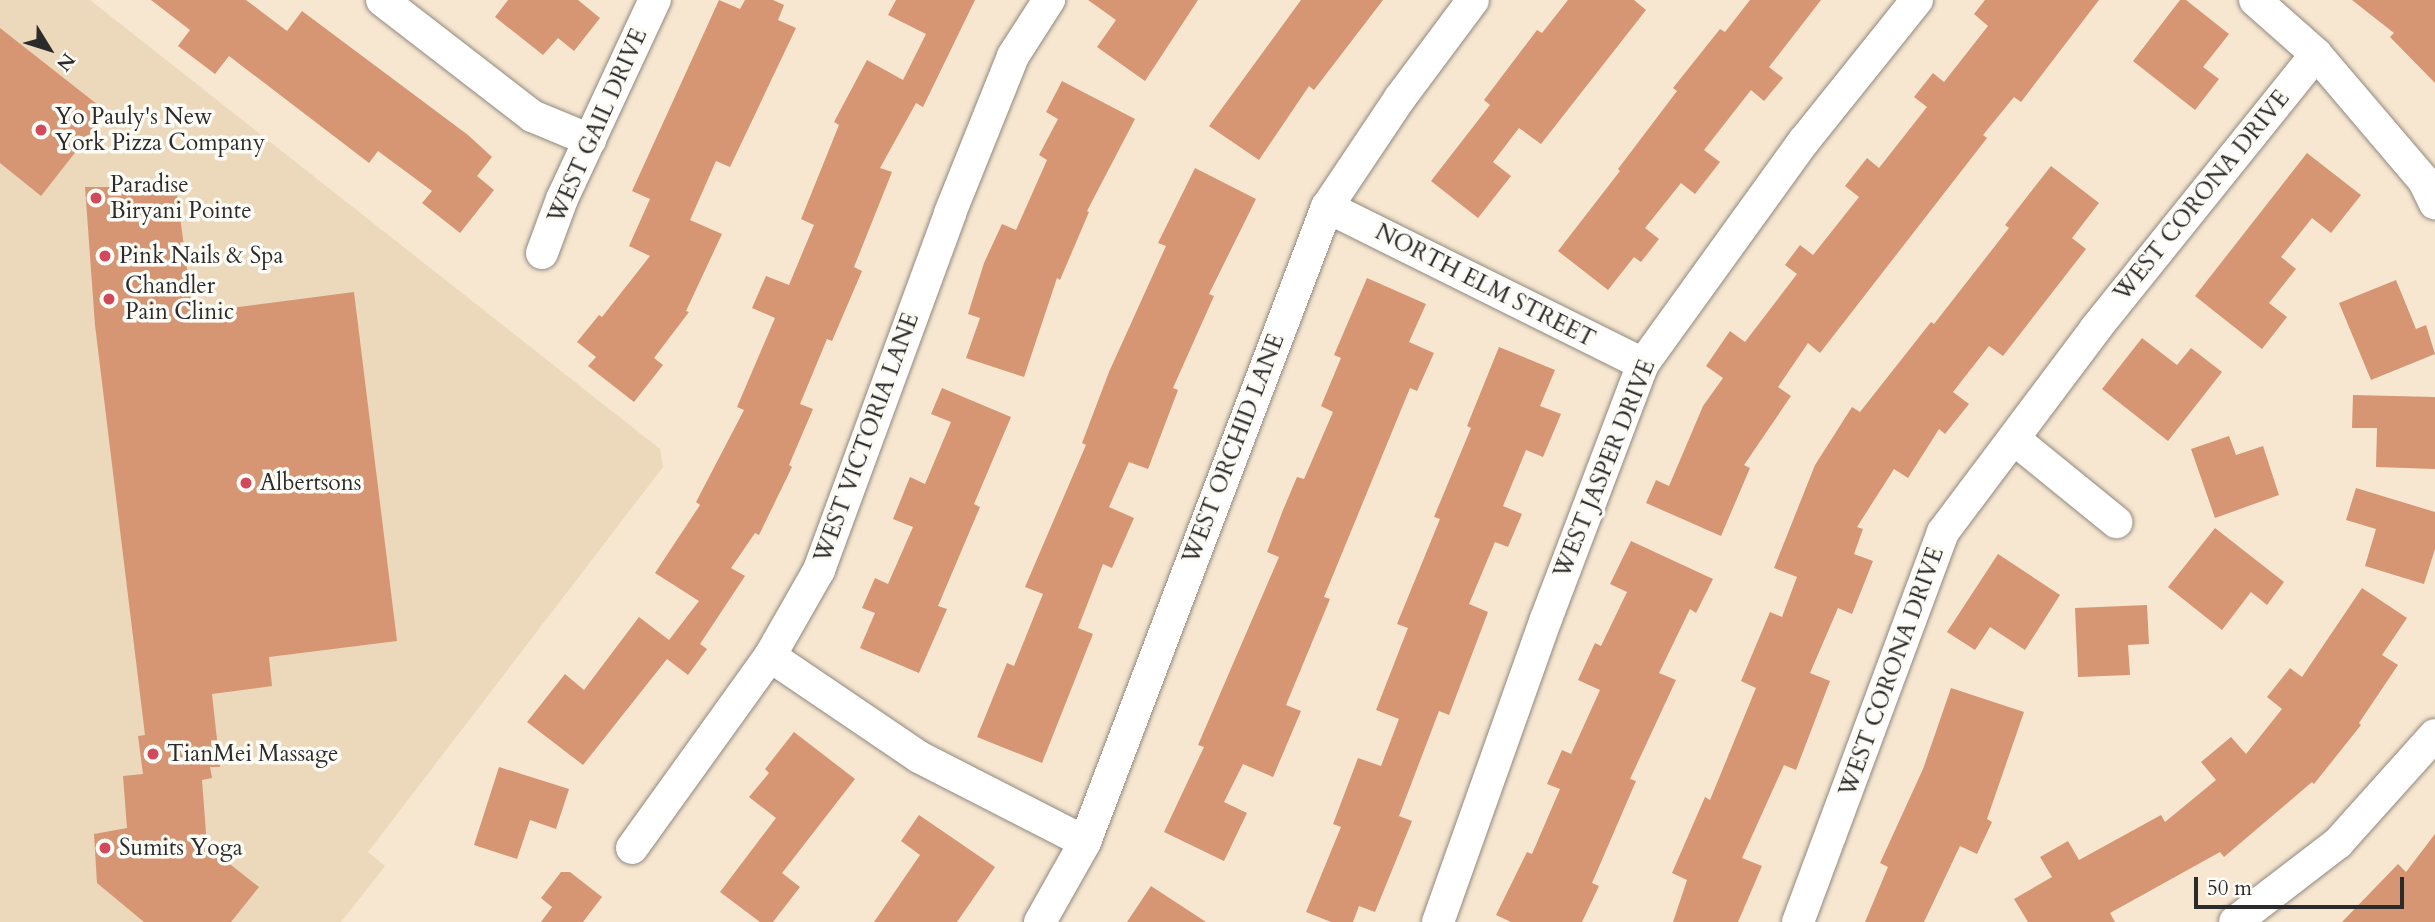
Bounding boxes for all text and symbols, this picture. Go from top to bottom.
north arrow [14,14,84,84]
street label: WEST GAIL DRIVE [543,24,653,228]
text: N [50,47,81,76]
street label: WEST CORONA DRIVE [2108,85,2296,307]
place label: Yo Pauly's New York Pizza Company [55,103,265,157]
marker: Yo Pauly's New York Pizza Company [33,122,49,138]
place label: Paradise Biryani Pointe [110,171,252,225]
marker: Paradise Biryani Pointe [88,190,104,206]
street label: NORTH ELM STREET [1370,218,1600,354]
place label: Pink Nails & Spa [119,242,283,270]
marker: Pink Nails & Spa [97,248,113,264]
place label: Chandler Pain Clinic [125,272,234,326]
marker: Chandler Pain Clinic [99,289,119,309]
street label: WEST VICTORIA LANE [809,309,925,567]
street label: WEST ORCHID LANE [1177,330,1291,568]
street label: WEST JASPER DRIVE [1549,356,1661,582]
place label: Albertsons [260,469,362,497]
marker: Albertsons [238,475,254,491]
street label: WEST CORONA DRIVE [1834,544,1950,800]
place label: TianMei Massage [167,740,338,768]
marker: TianMei Massage [145,746,161,762]
place label: Sumits Yoga [119,834,243,862]
marker: Sumits Yoga [97,840,113,856]
scale bar [2197,862,2407,906]
text: 50 m [2207,874,2252,903]

